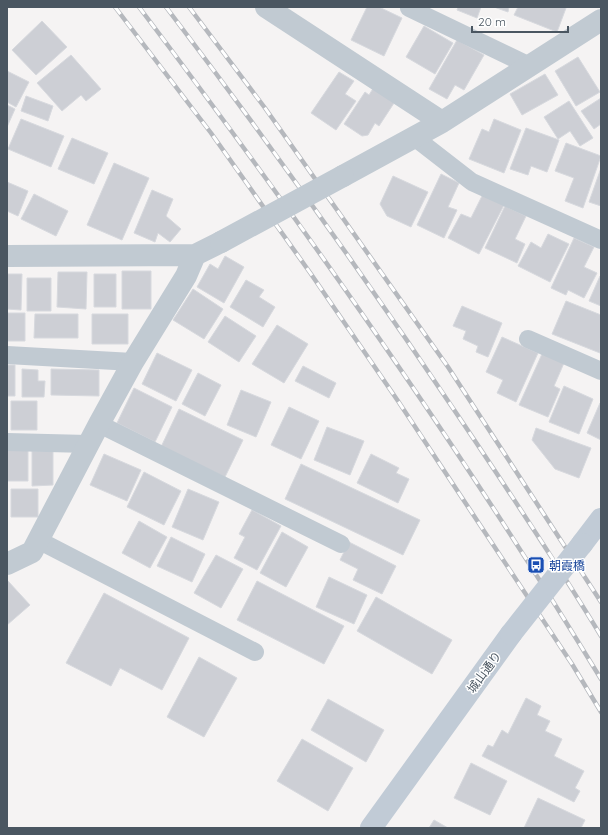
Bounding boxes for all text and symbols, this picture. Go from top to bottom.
scale bar [472,8,568,34]
text: 20 m [478,14,506,29]
bus stop icon: 朝霞橋 [526,555,546,575]
place label: 朝霞橋 [549,558,585,573]
street label: 城山通り [464,648,504,696]

